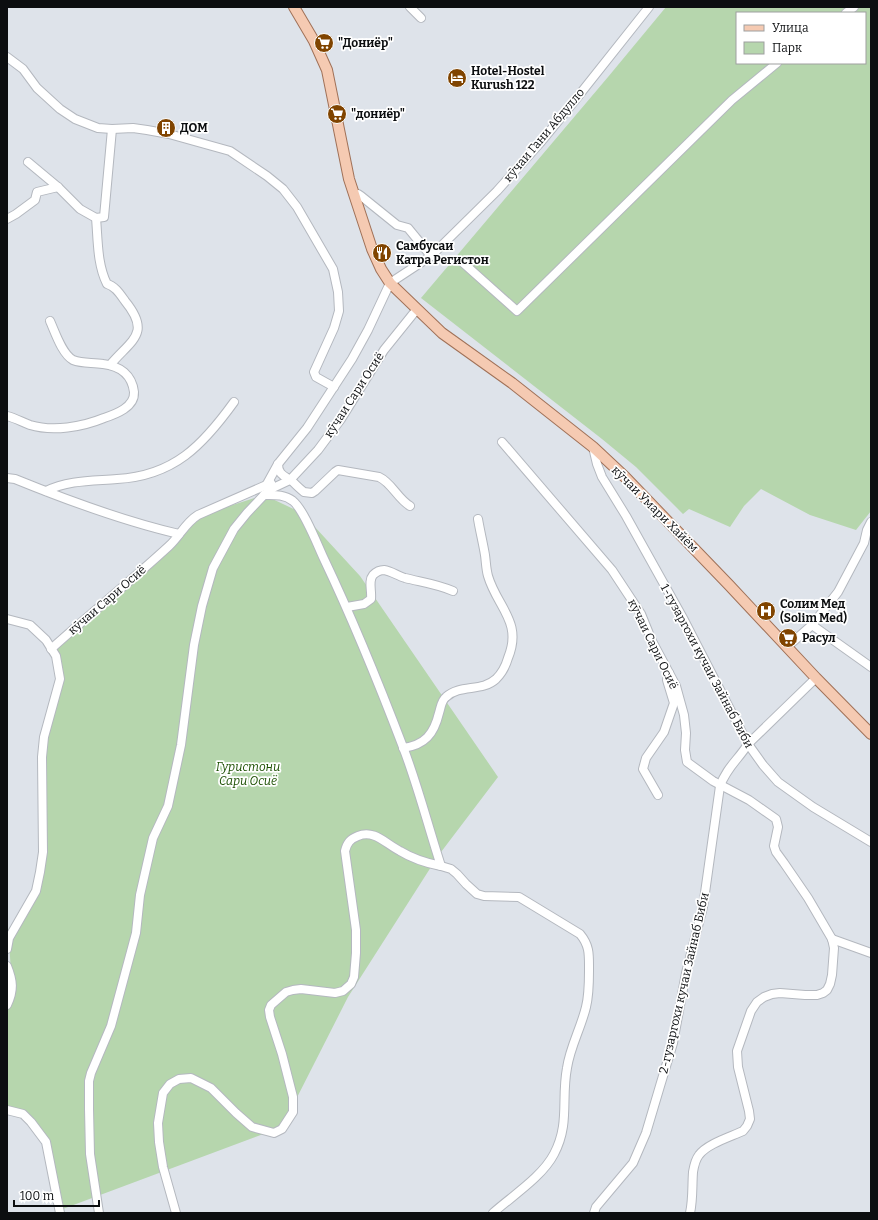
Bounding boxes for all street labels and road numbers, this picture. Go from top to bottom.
street label: кӯчаи Гани Абдулло [501,85,587,185]
street label: кӯчаи Сари Осиё [321,350,387,440]
street label: кӯчаи Умари Хайём [609,463,701,555]
street label: кӯчаи Сари Осиё [65,562,149,638]
street label: 1-гузаргохи кучаи Зайнаб Биби [658,582,756,750]
street label: кӯчаи Сари Осиё [625,597,681,691]
street label: 2-гузаргохи кучаи Зайнаб Биби [656,891,712,1075]

